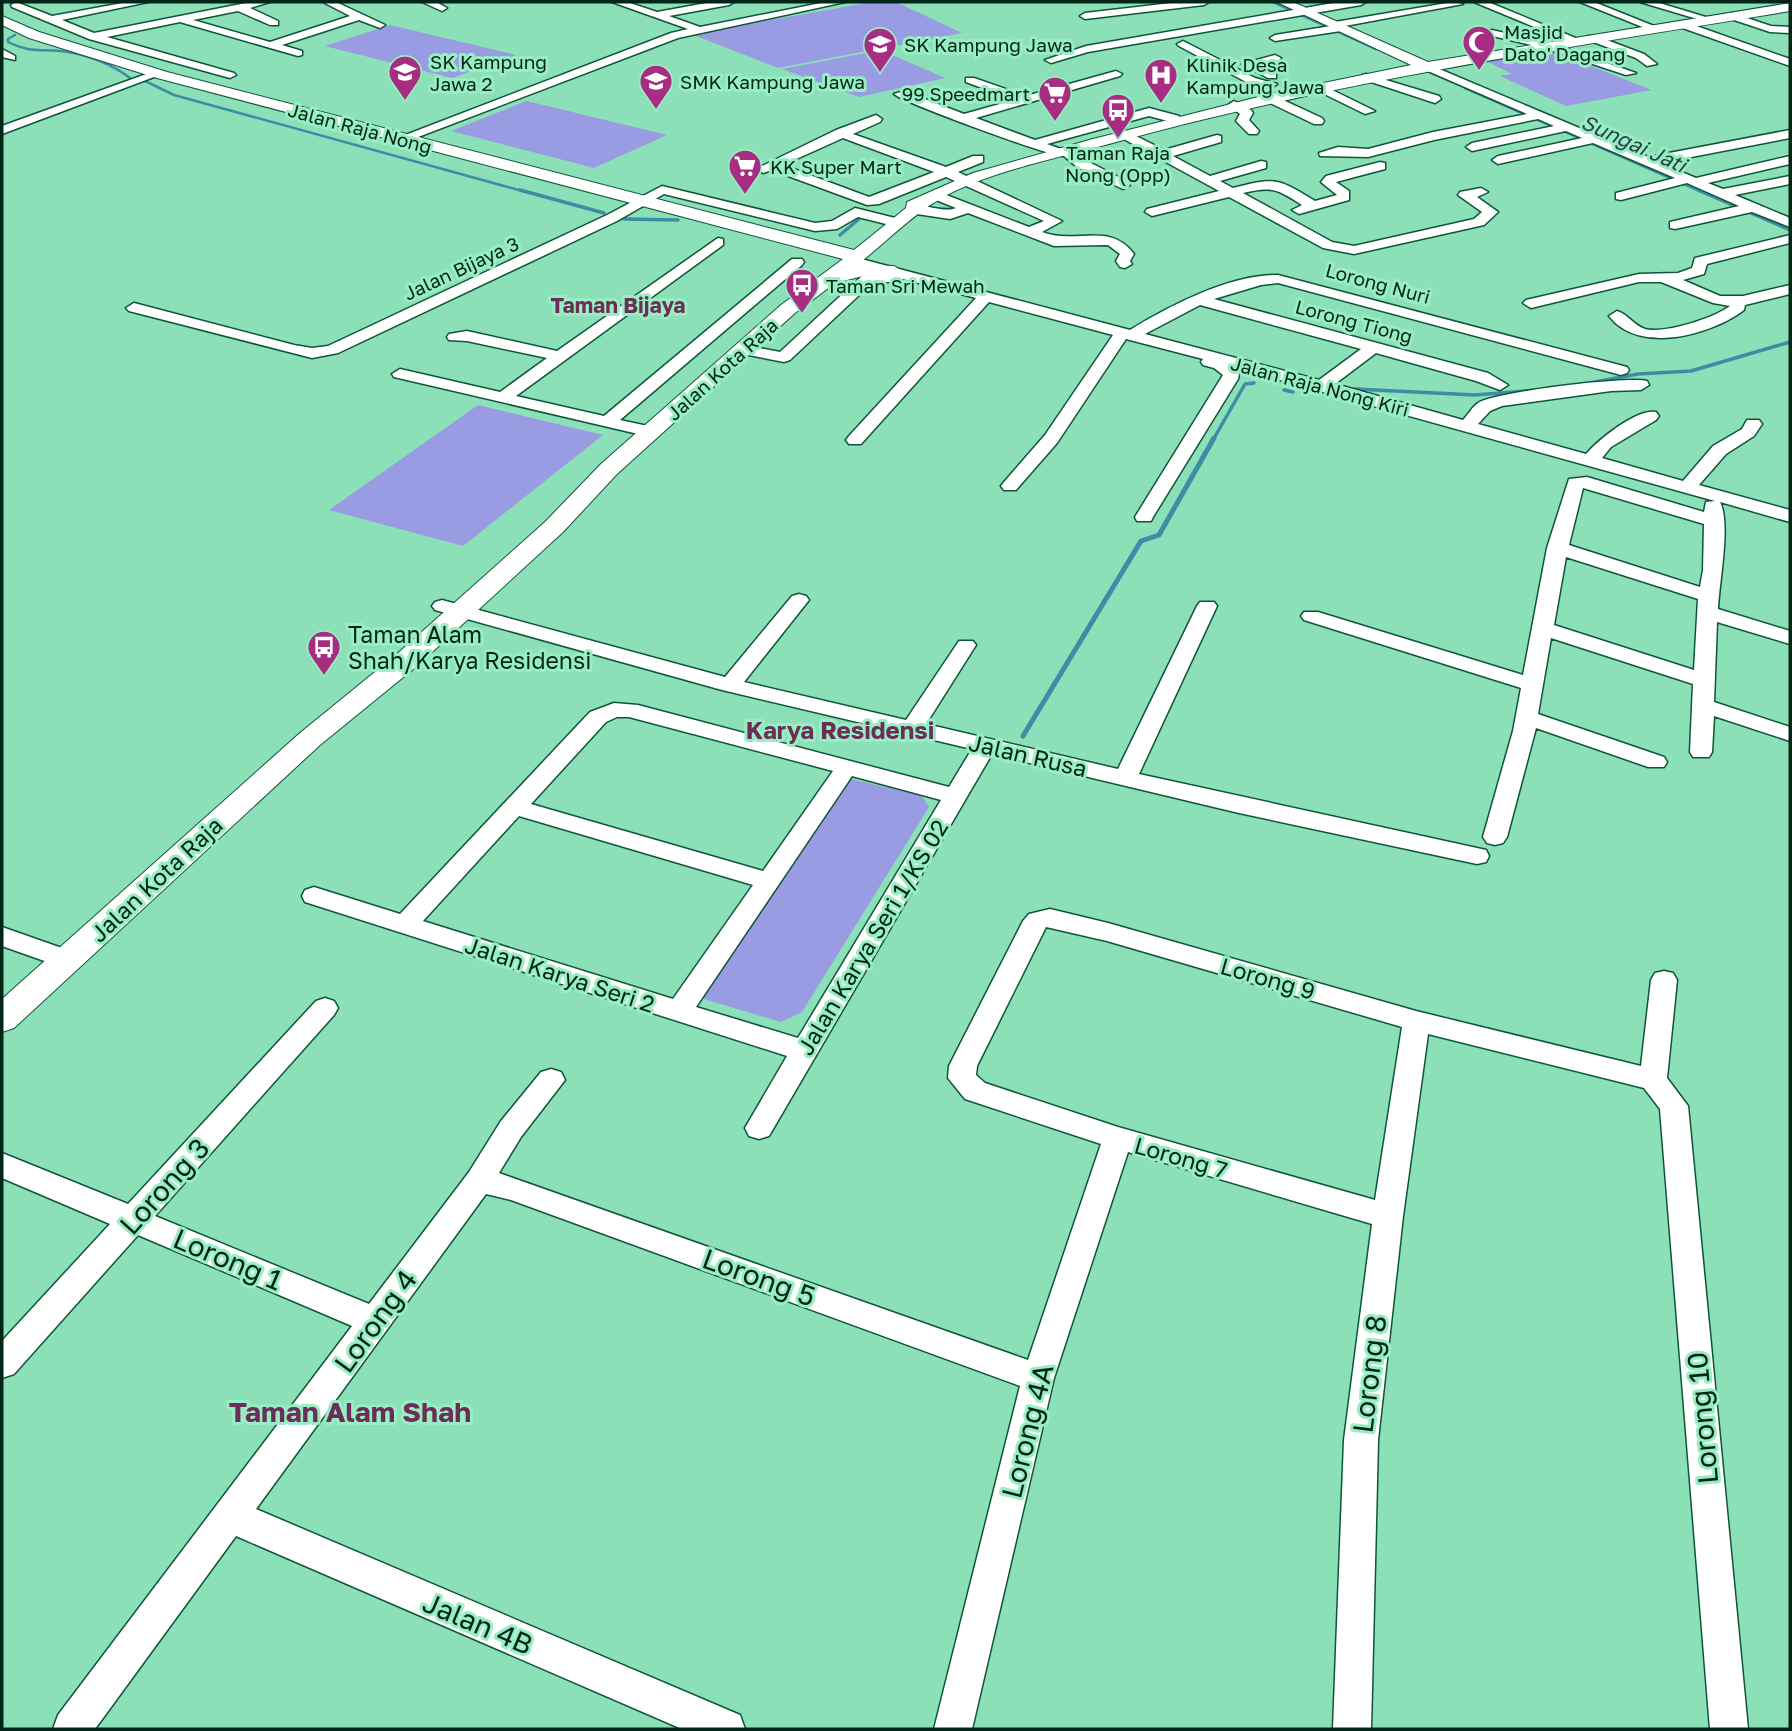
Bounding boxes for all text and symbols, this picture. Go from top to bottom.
place label: Masjid Dato' Dagang [1504,20,1625,65]
mosque icon: Masjid Dato' Dagang [1460,23,1498,72]
school or university icon: SK Kampung Jawa [861,25,899,74]
place label: SK Kampung Jawa [904,33,1073,56]
place label: SK Kampung Jawa 2 [430,50,547,95]
school or university icon: SK Kampung Jawa 2 [386,53,424,102]
place label: Klinik Desa Kampung Jawa [1186,53,1325,98]
hospital icon: Klinik Desa Kampung Jawa [1142,56,1180,105]
school or university icon: SMK Kampung Jawa [637,62,675,111]
place label: SMK Kampung Jawa [680,70,865,93]
supermarket icon: 99 Speedmart [1036,74,1074,123]
place label: 99 Speedmart [902,82,1030,105]
bus stop icon: Taman Raja Nong (Opp) [1099,91,1137,140]
street label: Jalan Raja Nong [286,98,434,158]
water label: Sungai Jati [1578,108,1693,179]
place label: Taman Raja Nong (Opp) [1065,141,1171,186]
supermarket icon: KK Super Mart [726,147,764,196]
place label: KK Super Mart [770,155,902,178]
street label: Jalan Bijaya 3 [400,231,522,305]
street label: Lorong Nuri [1323,258,1433,308]
bus stop icon: Taman Sri Mewah [783,266,821,315]
place label: Taman Sri Mewah [826,274,985,297]
district label: Taman Bijaya [551,292,685,318]
street label: Lorong Tiong [1293,294,1415,348]
street label: Jalan Kota Raja [662,313,782,425]
street label: Jalan Raja Nong Kiri [1229,351,1411,421]
place label: Taman Alam Shah/Karya Residensi [348,620,591,674]
bus stop icon: Taman Alam Shah/Karya Residensi [305,628,343,677]
district label: Karya Residensi [746,715,934,744]
street label: Jalan Rusa [966,728,1090,782]
street label: Jalan Kota Raja [84,811,228,947]
street label: Jalan Karya Seri 1/KS 02 [791,814,953,1060]
street label: Jalan Karya Seri 2 [462,930,658,1018]
street label: Lorong 9 [1217,951,1319,1005]
street label: Lorong 7 [1131,1130,1231,1184]
street label: Lorong 3 [112,1131,216,1241]
street label: Lorong 1 [169,1221,287,1297]
street label: Lorong 5 [698,1241,820,1313]
street label: Lorong 4 [327,1263,423,1379]
street label: Lorong 8 [1345,1313,1393,1435]
street label: Lorong 10 [1680,1351,1724,1485]
street label: Lorong 4A [994,1360,1060,1502]
district label: Taman Alam Shah [229,1395,471,1428]
street label: Jalan 4B [418,1585,538,1661]

